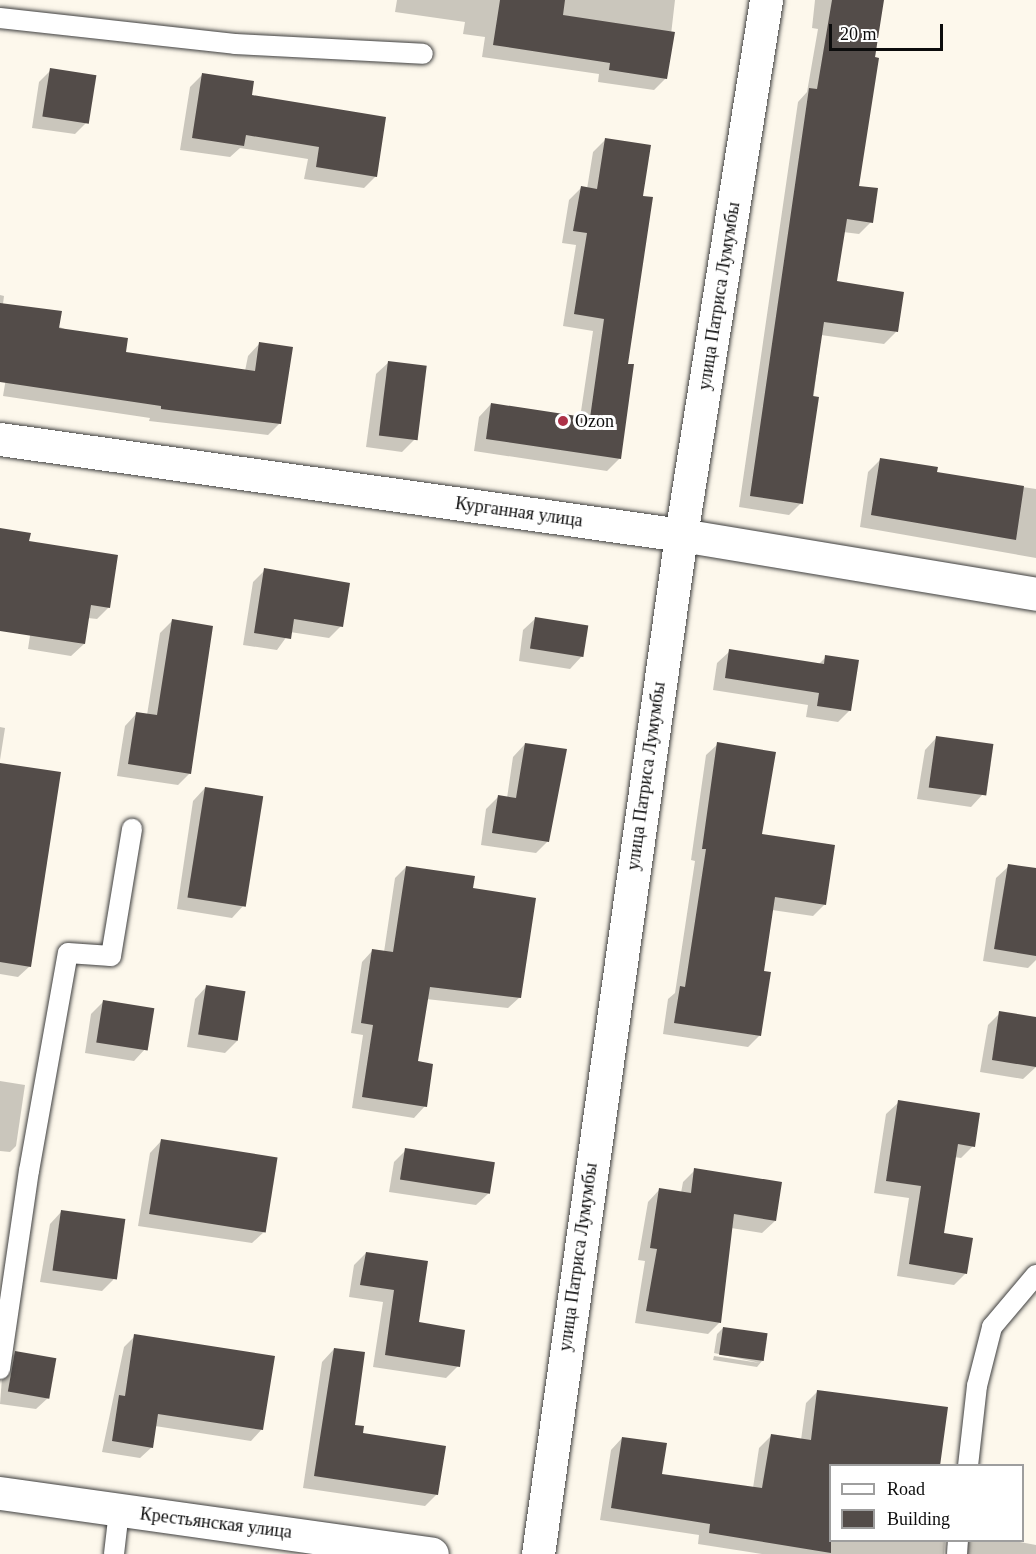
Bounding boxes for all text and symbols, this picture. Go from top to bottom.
scale bar [832,12,946,50]
text: 20 m [840,24,877,44]
street label: улица Патриса Лумумбы [693,200,745,392]
place label: Ozon [575,410,614,432]
marker: Ozon [556,414,570,428]
street label: Курганная улица [454,492,584,532]
street label: улица Патриса Лумумбы [622,680,670,872]
street label: улица Патриса Лумумбы [554,1161,602,1353]
legend [829,1464,1024,1542]
text: Road [887,1479,925,1499]
street label: Крестьянская улица [139,1503,293,1543]
text: Building [887,1509,950,1529]

